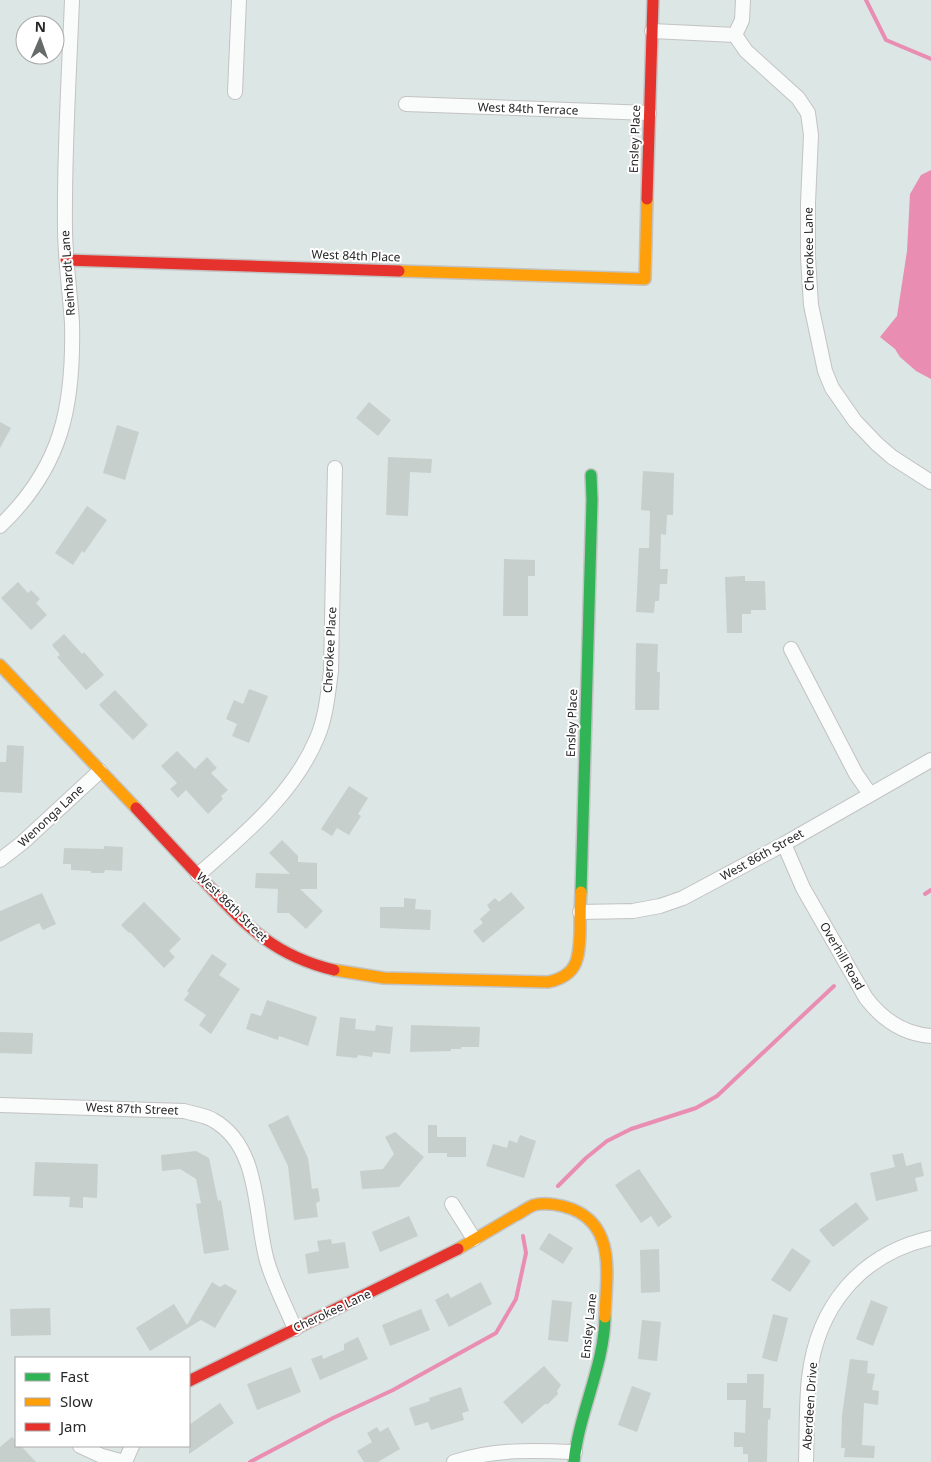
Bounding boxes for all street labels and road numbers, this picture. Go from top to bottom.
street label: West 84th Terrace [477,98,579,119]
street label: Ensley Place [625,104,644,173]
street label: Cherokee Lane [799,207,818,291]
street label: Reinhardt Lane [56,229,79,316]
street label: West 84th Place [311,245,401,266]
street label: Cherokee Place [319,606,340,694]
street label: Ensley Place [562,688,581,757]
street label: Wenonga Lane [14,781,87,851]
street label: West 86th Street [717,824,807,885]
street label: West 86th Street [193,868,272,946]
street label: Overhill Road [816,919,869,993]
street label: West 87th Street [85,1098,179,1119]
street label: Cherokee Lane [290,1285,374,1336]
street label: Ensley Lane [577,1292,600,1360]
street label: Aberdeen Drive [798,1361,821,1450]

